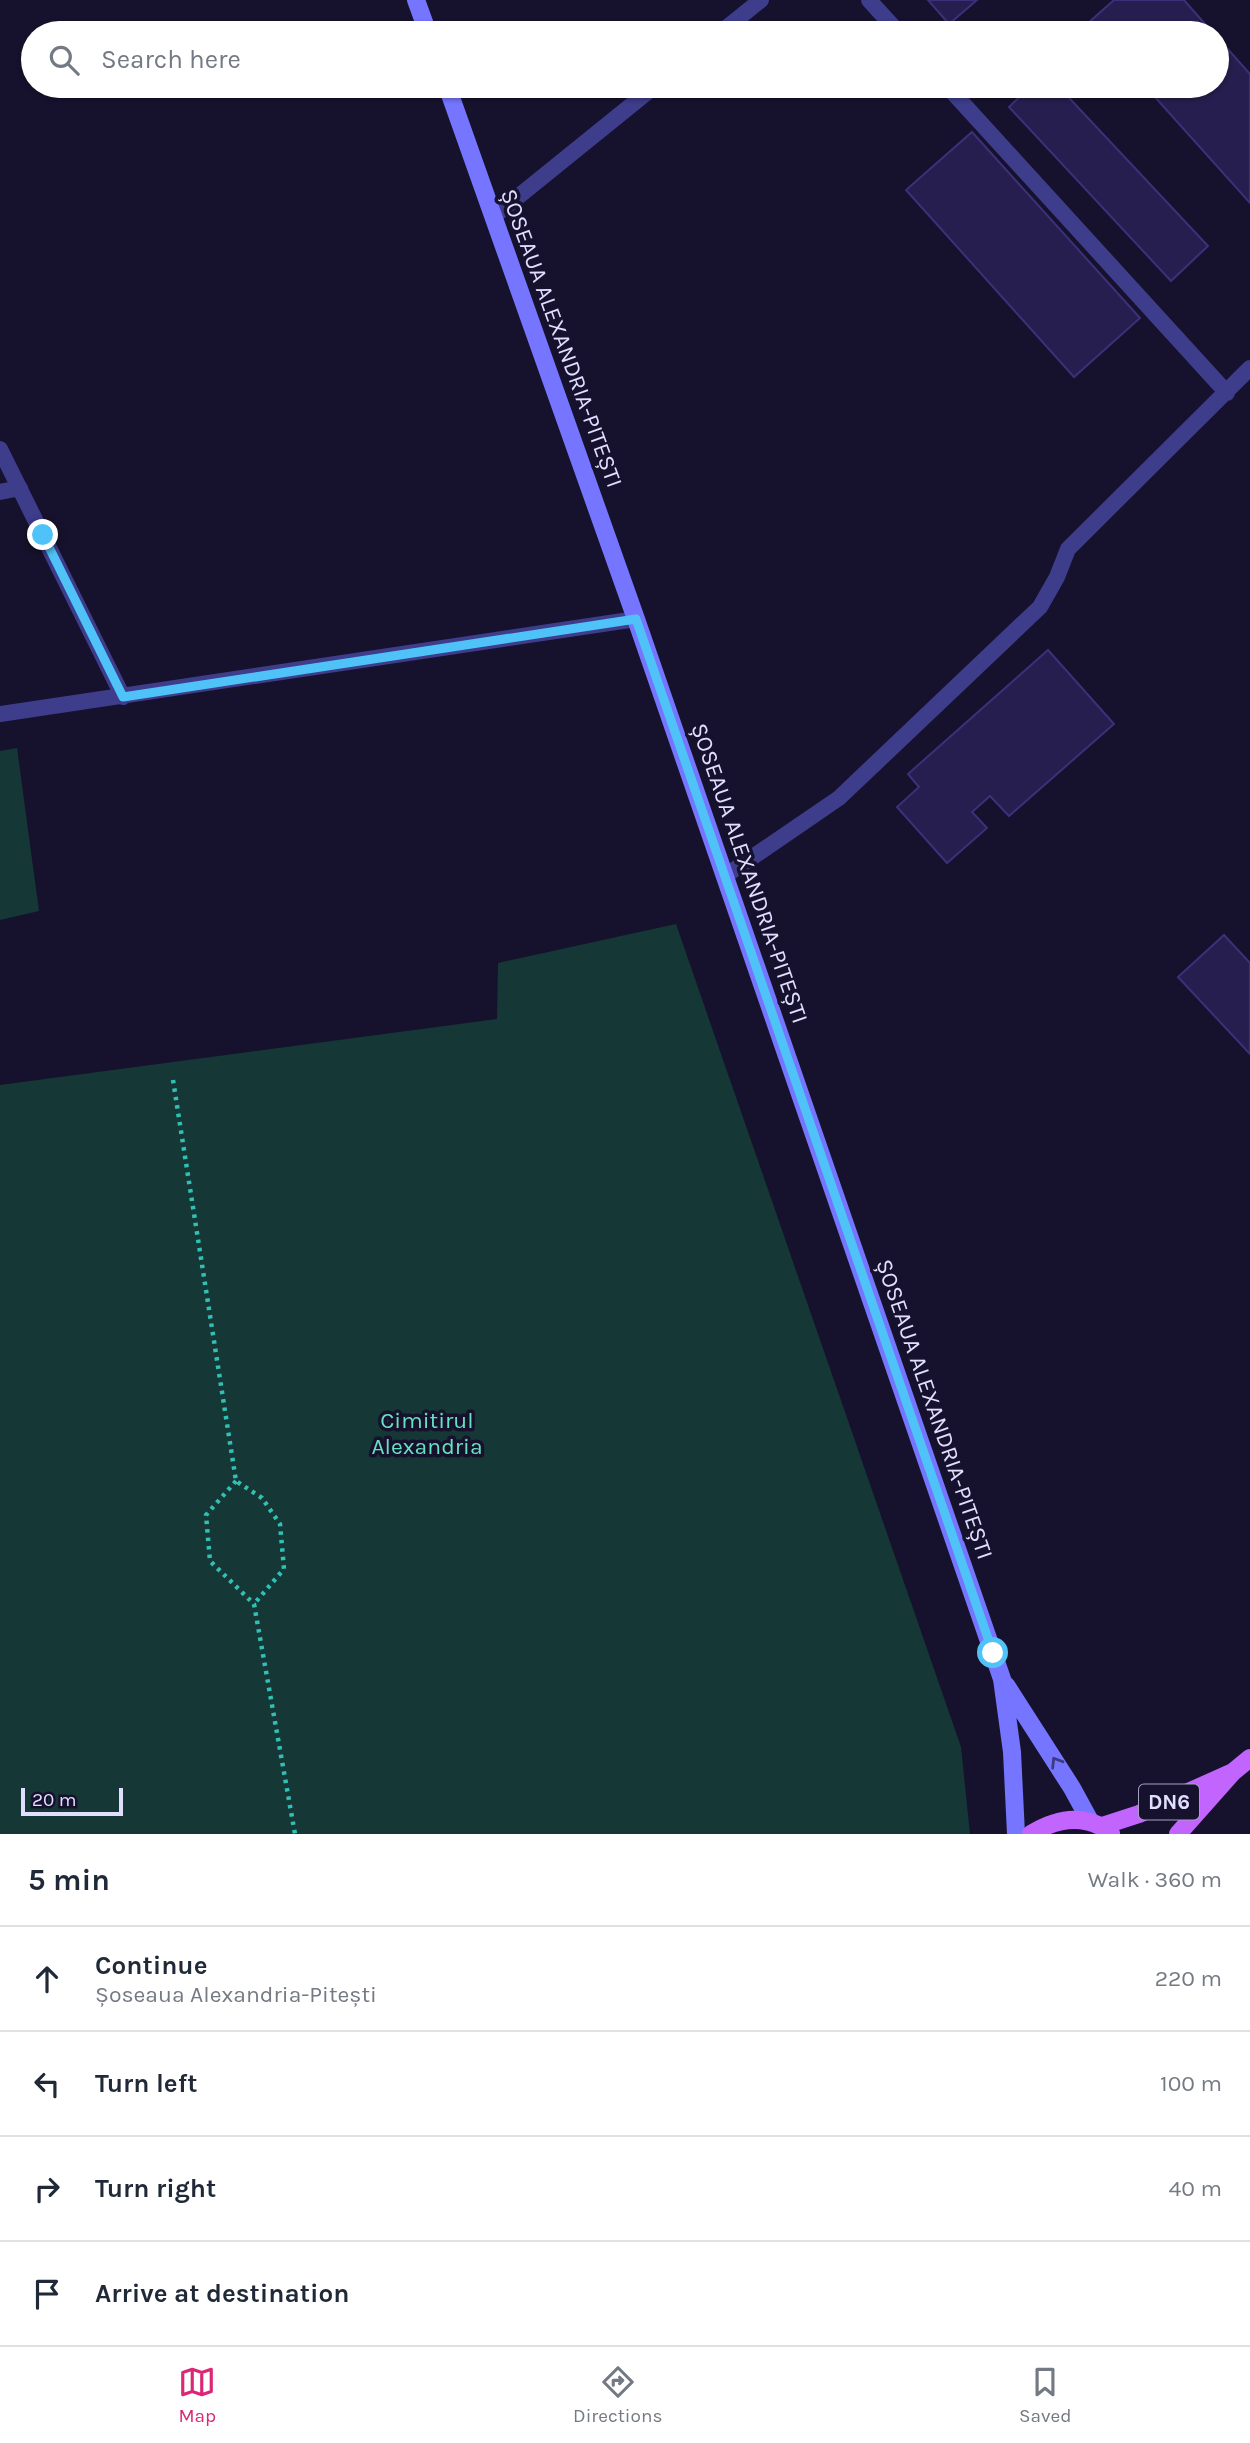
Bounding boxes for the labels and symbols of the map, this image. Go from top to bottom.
street label: ȘOSEAUA ALEXANDRIA-PITEȘTI [495,185,628,491]
route end [27,519,58,550]
street label: ȘOSEAUA ALEXANDRIA-PITEȘTI [685,720,814,1027]
street label: ȘOSEAUA ALEXANDRIA-PITEȘTI [870,1256,999,1563]
park label: Cimitirul Alexandria [371,1407,483,1460]
route start [977,1637,1008,1668]
one-way arrow [1051,1756,1064,1769]
road number: DN6 [1139,1784,1199,1820]
scale bar [21,1785,122,1817]

